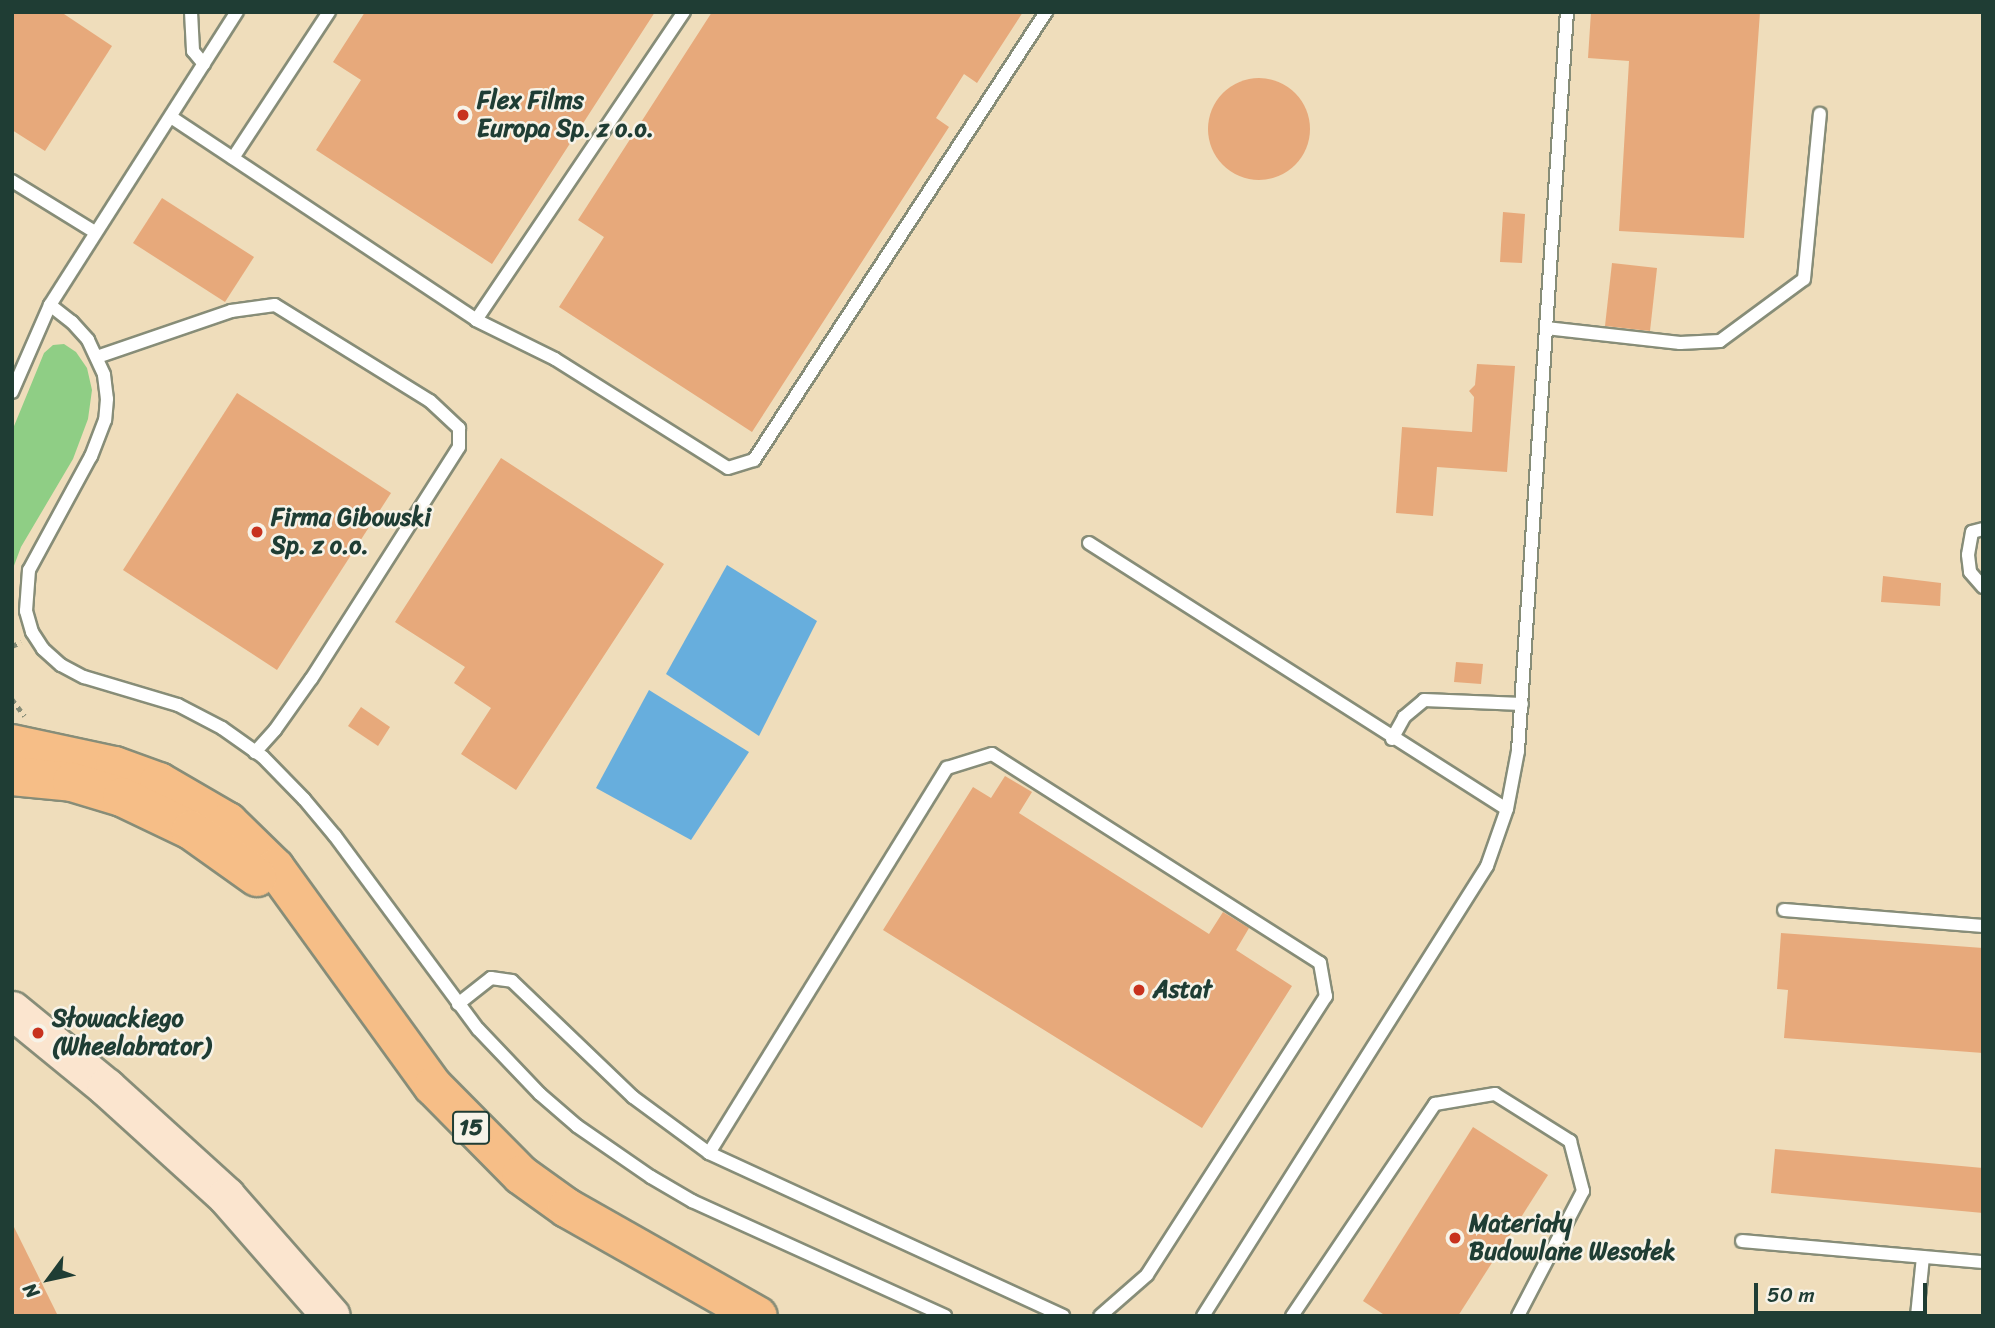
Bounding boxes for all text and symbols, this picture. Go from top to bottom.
place label: Flex Films Europa Sp. z o.o. [477,87,654,143]
marker: Flex Films Europa Sp. z o.o. [455,107,471,123]
place label: Firma Gibowski Sp. z o.o. [271,504,430,560]
marker: Firma Gibowski Sp. z o.o. [249,524,265,540]
place label: Astat [1153,976,1212,1004]
marker: Astat [1131,982,1147,998]
place label: Słowackiego (Wheelabrator) [52,1005,211,1061]
marker: Słowackiego (Wheelabrator) [30,1025,46,1041]
road number: 15 [452,1108,490,1148]
place label: Materiały Budowlane Wesołek [1469,1210,1675,1266]
marker: Materiały Budowlane Wesołek [1447,1230,1463,1246]
north arrow [14,1244,84,1314]
scale bar [1757,1268,1930,1312]
text: N [14,1276,48,1305]
text: 50 m [1767,1276,1815,1314]

